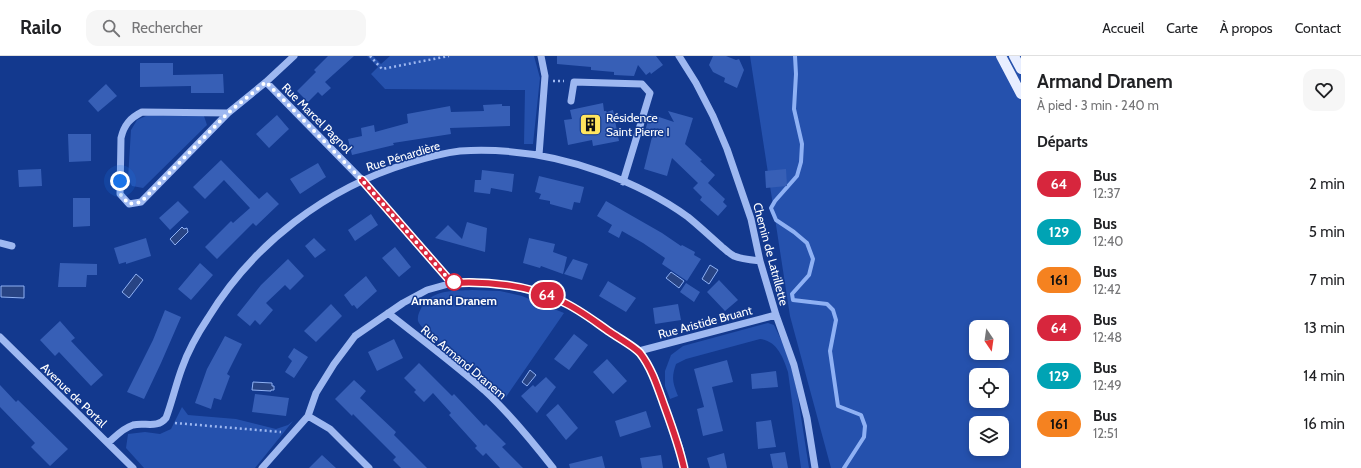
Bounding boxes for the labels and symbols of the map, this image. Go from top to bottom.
street label: Rue Marcel Pagnol [279,80,355,156]
place label: Résidence Saint Pierre I [606,110,669,139]
building icon: Résidence Saint Pierre I [577,111,603,137]
street label: Rue Pénardière [364,138,442,174]
your location [110,171,130,191]
street label: Chemin de Latrillette [750,201,792,307]
marker: Armand Dranem [445,273,463,291]
line badge: 64 [529,282,565,308]
place label: Armand Dranem [411,293,497,308]
street label: Rue Aristide Bruant [656,302,754,342]
north arrow [969,320,1009,360]
street label: Rue Armand Dranem [418,322,510,402]
street label: Avenue de Portal [38,360,110,430]

